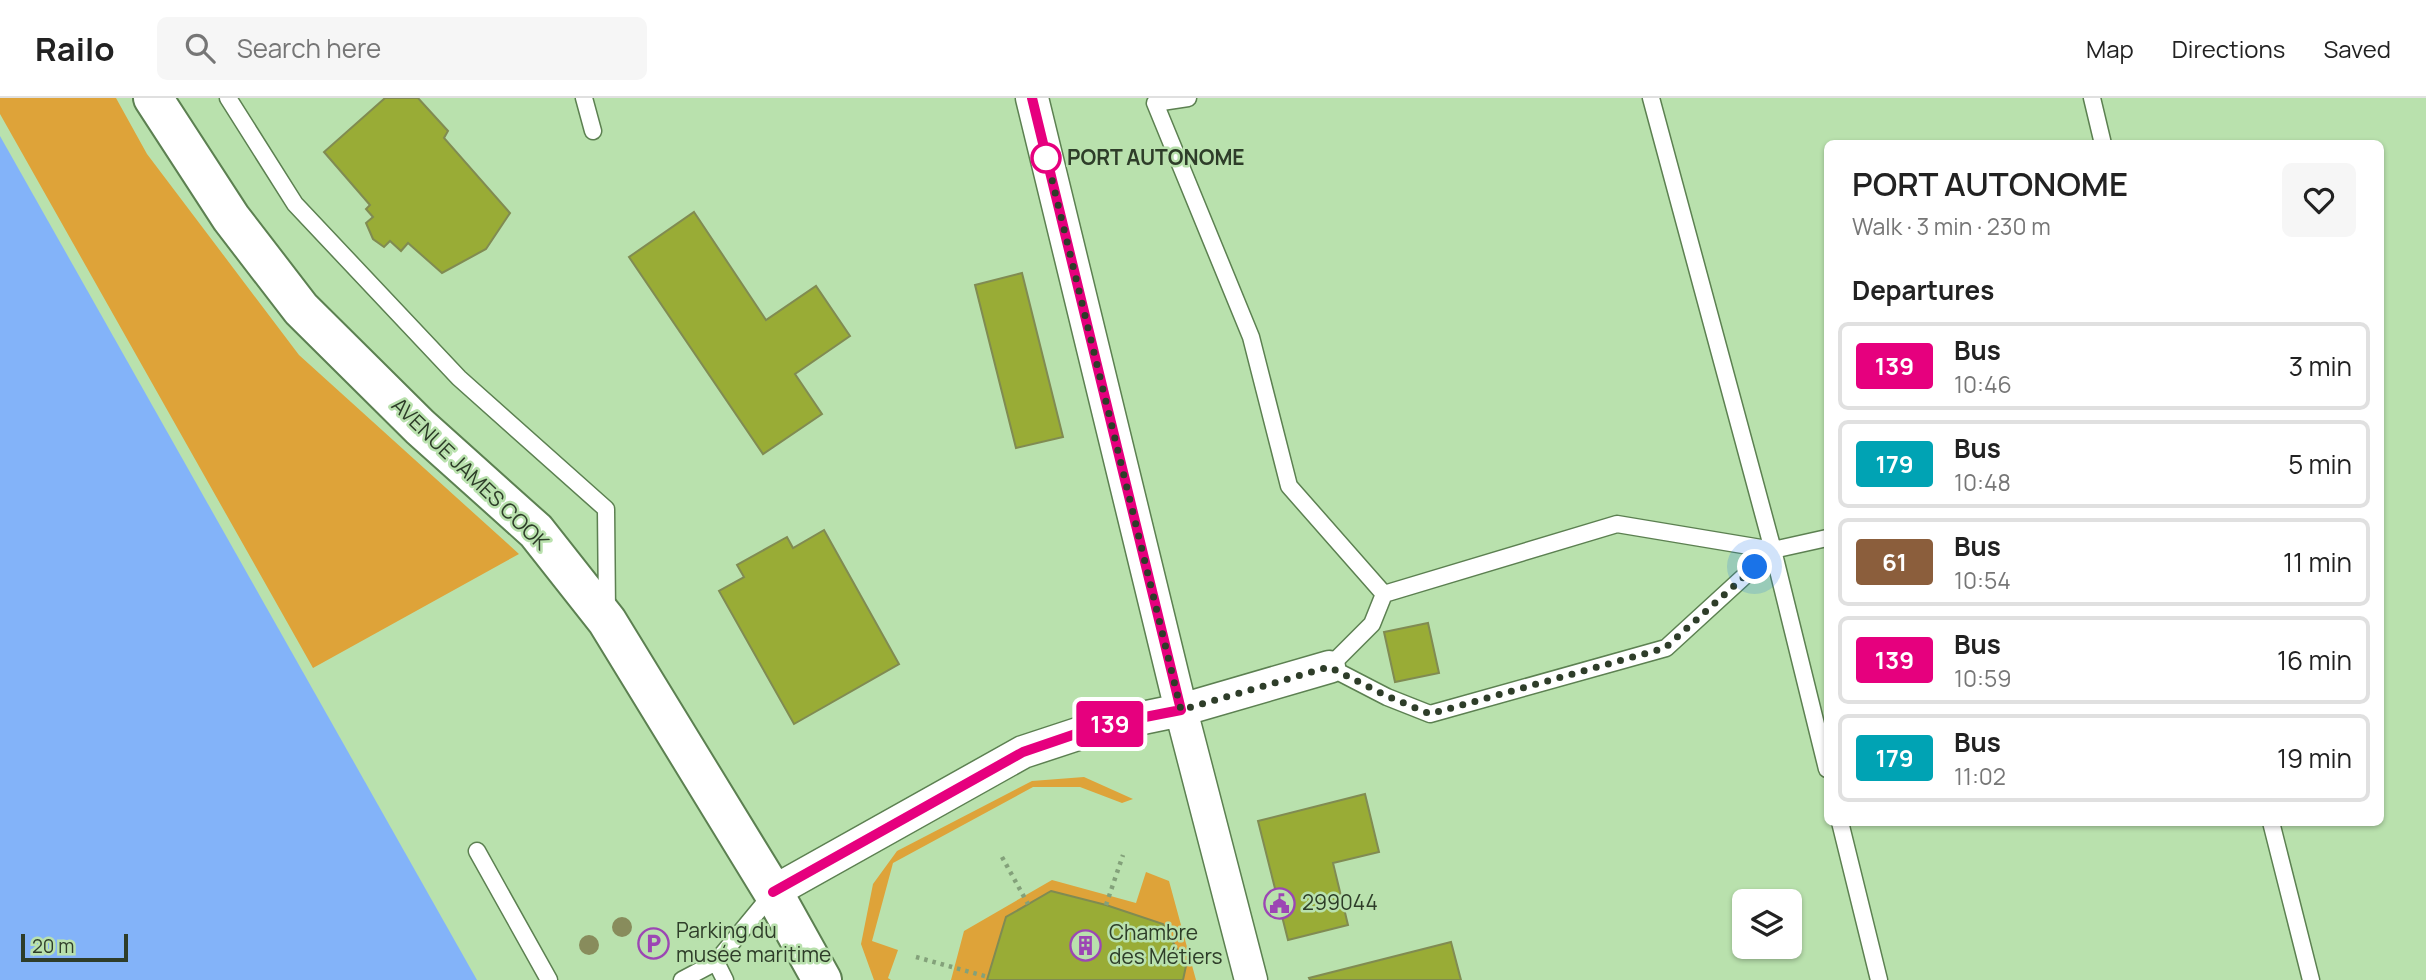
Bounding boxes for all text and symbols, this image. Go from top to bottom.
search box [157,17,647,80]
text: Railo [35,26,115,71]
icon: search [181,29,219,67]
text: Search here [237,30,381,66]
text: Map [2086,32,2134,65]
text: Directions [2172,32,2285,65]
text: Saved [2323,32,2391,65]
marker: PORT AUTONOME [1031,143,1061,173]
place label: PORT AUTONOME [1067,143,1245,171]
text: PORT AUTONOME [1852,161,2128,206]
button: heart [2282,163,2356,237]
text: Walk · 3 min · 230 m [1852,210,2051,242]
text: Departures [1852,272,1994,308]
text: Bus [1954,332,2001,368]
text: 3 min [2289,348,2352,384]
text: 139 [1875,349,1914,382]
text: 10:46 [1954,368,2012,400]
street label: AVENUE JAMES COOK [386,391,556,556]
text: Bus [1954,430,2001,466]
text: 5 min [2288,446,2352,482]
text: 179 [1875,447,1914,480]
text: 10:48 [1954,466,2011,498]
text: Bus [1954,528,2001,564]
text: 11 min [2283,544,2352,580]
text: 61 [1882,545,1907,578]
your location [1737,549,1772,584]
text: 10:54 [1954,564,2011,596]
text: Bus [1954,626,2001,662]
text: 16 min [2277,642,2352,678]
text: 139 [1875,643,1914,676]
text: 10:59 [1954,662,2011,694]
line badge: 139 [1070,701,1150,747]
text: 139 [1090,707,1130,740]
text: Bus [1954,724,2001,760]
text: 19 min [2277,740,2352,776]
text: 179 [1875,741,1914,774]
text: 11:02 [1954,760,2006,792]
public building icon: 299044 [1262,886,1296,920]
place label: 299044 [1302,888,1378,916]
map controls [1732,889,1802,959]
button: layers [1732,889,1802,959]
place label: Parking du musée maritime [676,916,831,968]
place label: Chambre des Métiers [1109,918,1223,970]
parking icon: Parking du musée maritime [636,926,670,960]
building icon: Chambre des Métiers [1069,928,1103,962]
scale bar [21,931,128,963]
text: 20 m [32,933,74,959]

